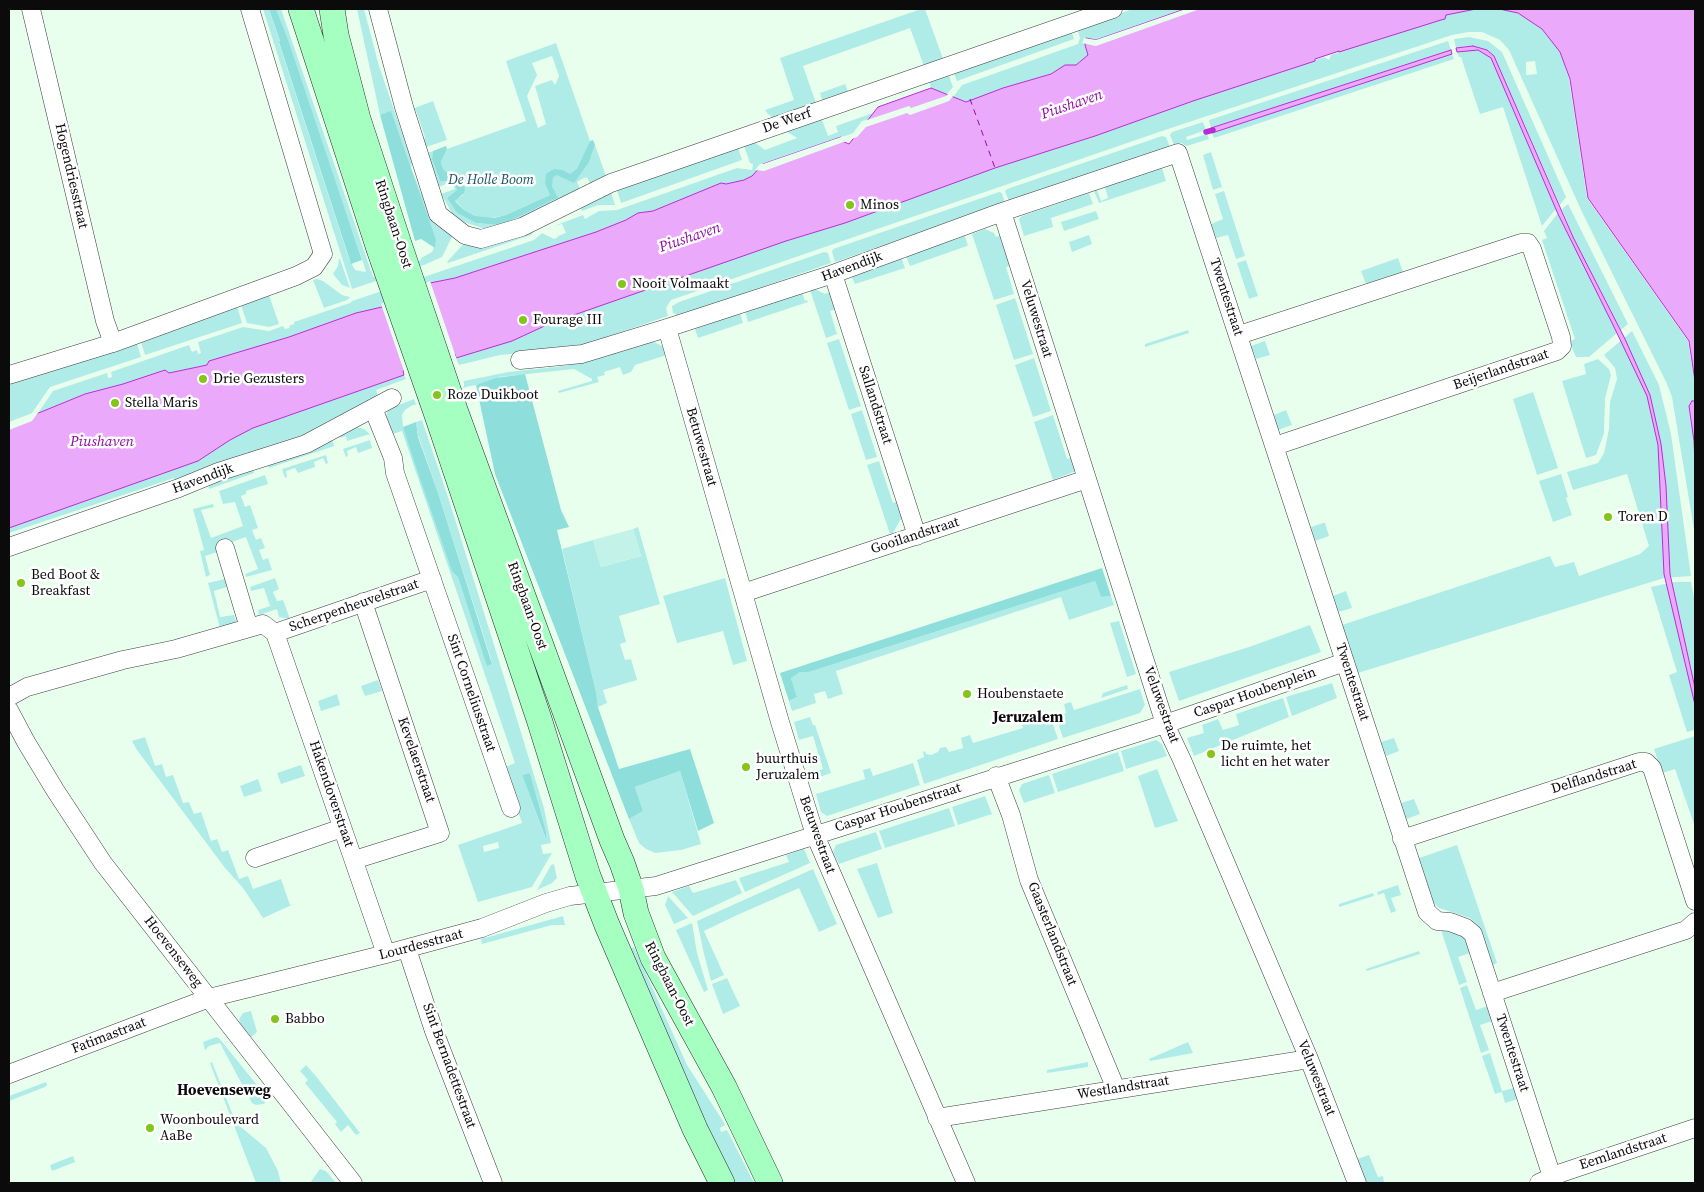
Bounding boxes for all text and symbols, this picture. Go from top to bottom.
water label: Piushaven [1039,86,1105,124]
street label: De Werf [760,105,814,137]
street label: Hogendriesstraat [51,122,91,230]
park label: De Holle Boom [448,172,534,188]
street label: Ringbaan-Oost [371,177,415,271]
place label: Minos [860,197,899,213]
marker: Minos [844,199,856,211]
water label: Piushaven [657,219,723,257]
street label: Havendijk [819,248,885,286]
street label: Twentestraat [1206,256,1246,338]
place label: Nooit Volmaakt [632,276,729,292]
marker: Nooit Volmaakt [616,278,628,290]
street label: Veluwestraat [1016,278,1056,360]
place label: Fourage III [533,312,602,328]
marker: Fourage III [517,314,529,326]
street label: Beijerlandstraat [1451,346,1551,394]
street label: Sallandstraat [854,364,896,446]
place label: Drie Gezusters [213,371,304,387]
marker: Drie Gezusters [197,373,209,385]
place label: Roze Duikboot [447,387,538,403]
marker: Roze Duikboot [431,389,443,401]
place label: Stella Maris [125,395,198,411]
marker: Stella Maris [109,397,121,409]
street label: Betuwestraat [682,406,720,488]
water label: Piushaven [70,433,134,451]
street label: Havendijk [170,460,236,498]
place label: Toren D [1618,509,1668,525]
marker: Toren D [1602,511,1614,523]
street label: Gooilandstraat [869,514,961,558]
street label: Ringbaan-Oost [503,560,551,652]
place label: Bed Boot & Breakfast [31,567,100,600]
street label: Scherpenheuvelstraat [287,576,421,636]
marker: Bed Boot & Breakfast [15,577,27,589]
street label: Sint Corneliusstraat [443,632,499,754]
street label: Twentestraat [1332,641,1372,723]
street label: Veluwestraat [1139,664,1183,746]
street label: Caspar Houbenplein [1192,664,1318,722]
place label: Houbenstaete [977,686,1064,702]
marker: Houbenstaete [961,688,973,700]
district label: Jeruzalem [993,709,1063,727]
street label: Kevelaerstraat [394,715,438,805]
place label: De ruimte, het licht en het water [1221,738,1330,770]
street label: Hakendoverstraat [305,739,357,849]
marker: De ruimte, het licht en het water [1205,748,1217,760]
place label: buurthuis Jeruzalem [756,751,820,784]
street label: Delflandstraat [1549,756,1639,798]
marker: buurthuis Jeruzalem [740,761,752,773]
street label: Caspar Houbenstraat [833,780,963,836]
street label: Betuwestraat [795,794,839,876]
street label: Gaasterlandstraat [1024,880,1080,988]
street label: Hoevenseweg [140,913,206,991]
street label: Lourdesstraat [377,926,465,964]
street label: Ringbaan-Oost [641,939,697,1029]
street label: Sint Bernadettestraat [419,1001,479,1131]
place label: Babbo [285,1011,325,1027]
street label: Twentestraat [1492,1012,1532,1094]
marker: Babbo [269,1013,281,1025]
street label: Fatimastraat [69,1014,149,1058]
street label: Veluwestraat [1293,1038,1339,1118]
street label: Westlandstraat [1076,1072,1170,1104]
district label: Hoevenseweg [177,1082,271,1100]
place label: Woonboulevard AaBe [160,1112,259,1144]
marker: Woonboulevard AaBe [144,1122,156,1134]
street label: Eemlandstraat [1577,1130,1669,1174]

